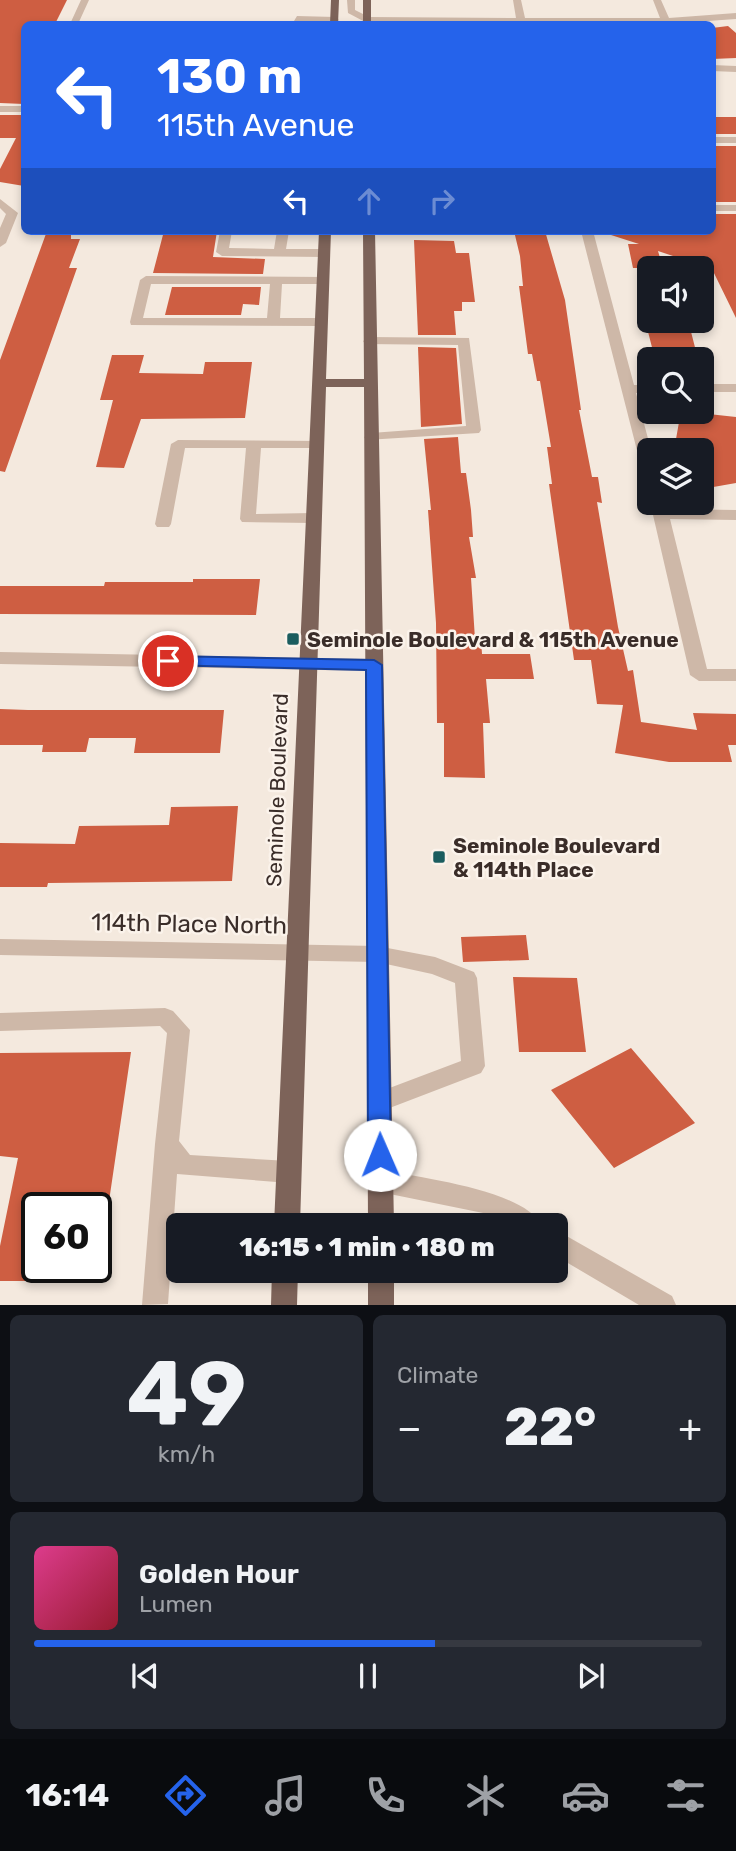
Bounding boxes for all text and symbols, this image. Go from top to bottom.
text: 130 m [157,47,302,105]
icon: left [42,49,133,140]
text: 115th Avenue [157,106,354,144]
icon: left [277,182,315,220]
icon: ahead [350,182,388,220]
icon: right [423,182,461,220]
map controls [637,256,714,515]
button: sound [637,256,714,333]
button: search [637,347,714,424]
button: layers [637,438,714,515]
place label: Seminole Boulevard & 115th Avenue [307,627,679,652]
pin [138,631,198,691]
marker: Seminole Boulevard & 115th Avenue [285,631,301,647]
icon: arrive [149,642,187,680]
street label: Seminole Boulevard [261,693,293,887]
place label: Seminole Boulevard & 114th Place [453,833,660,882]
marker: Seminole Boulevard & 114th Place [431,849,447,865]
street label: 114th Place North [91,908,287,940]
position arrow [343,1118,417,1192]
speed limit sign: 60 [21,1192,112,1283]
text: 16:15 · 1 min · 180 m [239,1232,495,1263]
text: 49 [126,1340,247,1448]
text: Climate [397,1361,478,1389]
text: 22° [504,1396,596,1458]
text: − [397,1405,422,1451]
text: + [678,1405,702,1451]
text: km/h [158,1440,215,1468]
text: Golden Hour [139,1559,299,1590]
text: Lumen [139,1590,213,1618]
icon: previous [126,1657,164,1695]
icon: pause [349,1657,387,1695]
icon: next [572,1657,610,1695]
icon: directions [161,1771,210,1820]
icon: music [261,1771,310,1820]
icon: phone [361,1771,410,1820]
icon: climate [461,1771,510,1820]
icon: car [561,1771,610,1820]
icon: filters [661,1771,710,1820]
text: 16:14 [26,1776,109,1814]

